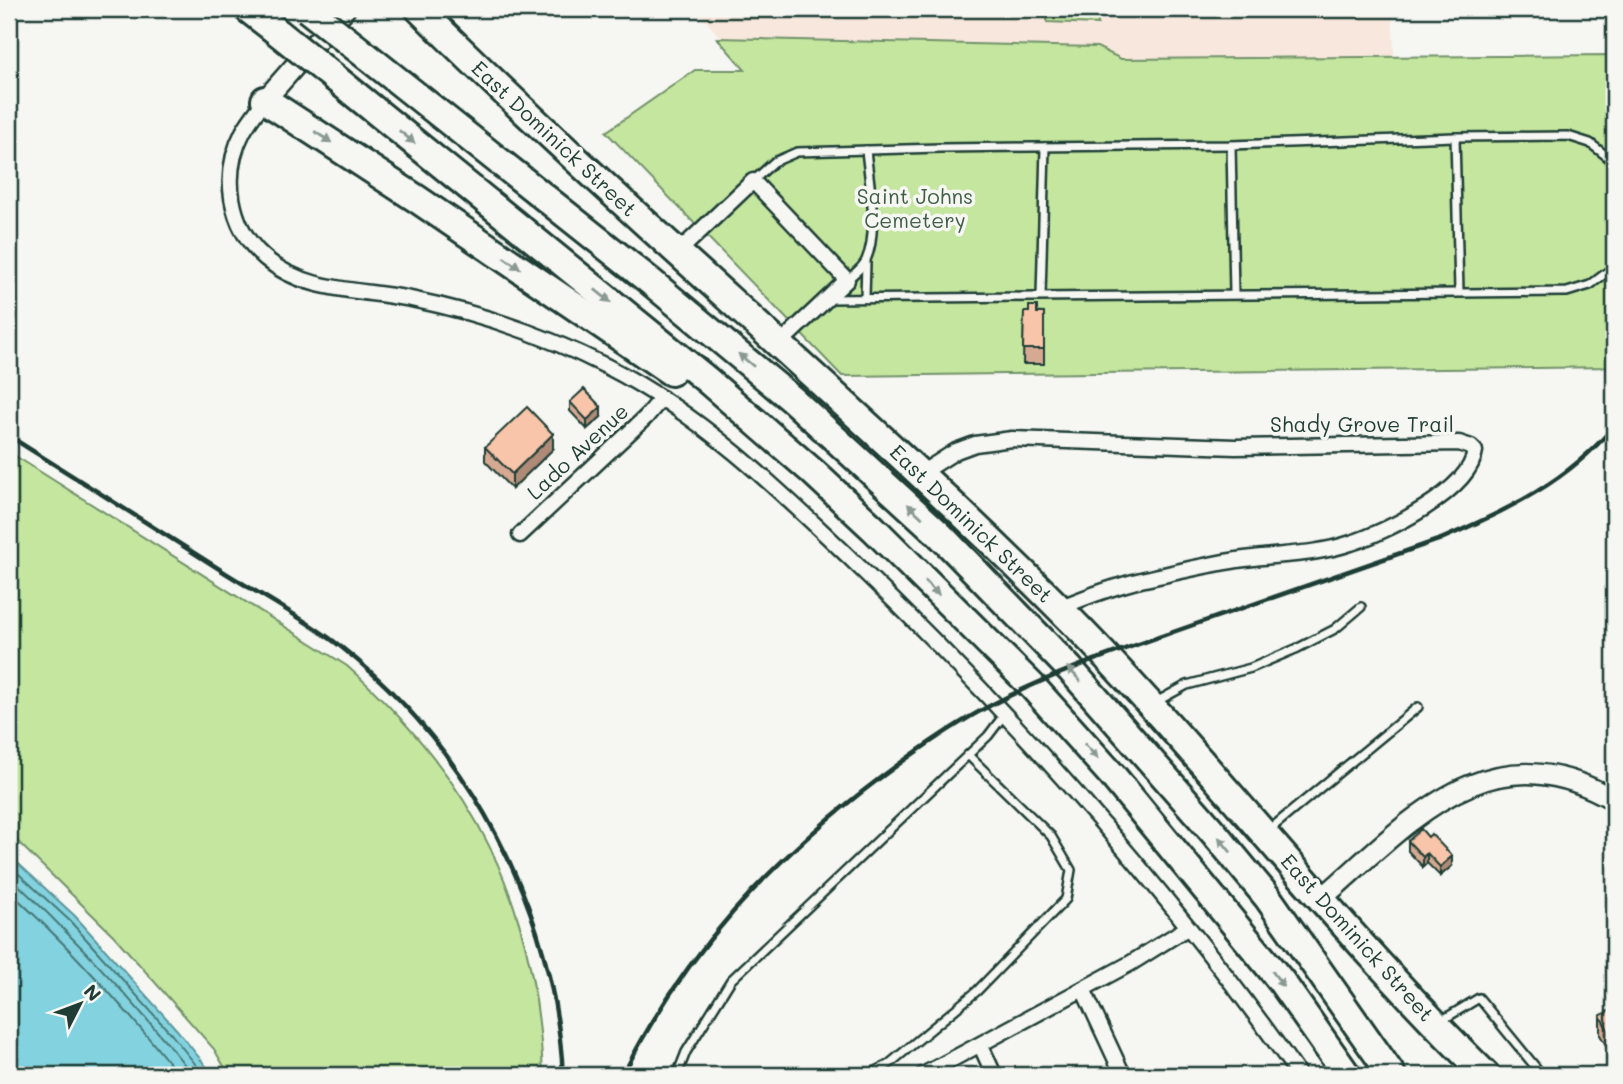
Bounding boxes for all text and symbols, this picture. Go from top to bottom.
street label: East Dominick Street [467,54,643,222]
one-way arrow [399,129,416,144]
one-way arrow [313,131,332,144]
park label: Saint Johns Cemetery [857,182,973,233]
one-way arrow [503,256,521,270]
one-way arrow [593,288,611,303]
one-way arrow [737,353,754,368]
street label: Lado Avenue [520,397,633,505]
street label: Shady Grove Trail [1270,410,1454,437]
street label: East Dominick Street [885,438,1059,608]
one-way arrow [907,503,924,520]
one-way arrow [924,579,940,596]
one-way arrow [1067,666,1083,683]
one-way arrow [1082,742,1098,759]
one-way arrow [1218,836,1233,853]
street label: East Dominick Street [1276,848,1441,1026]
north arrow [46,968,116,1038]
one-way arrow [1271,969,1286,987]
text: N [79,979,107,1006]

